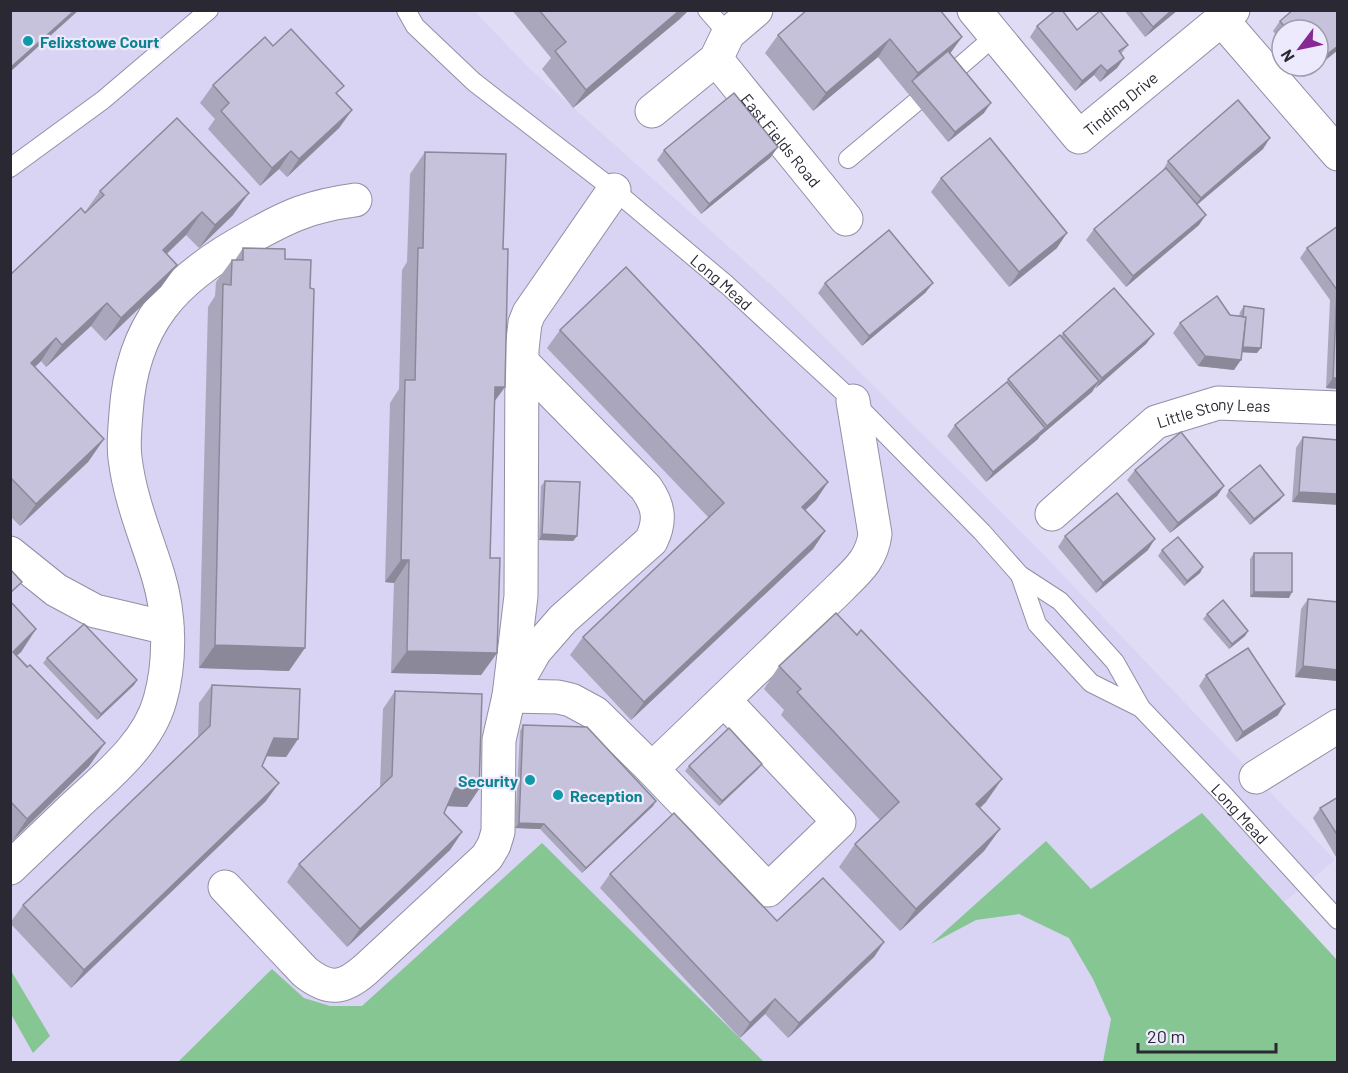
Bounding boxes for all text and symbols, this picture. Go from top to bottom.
north arrow [1270,18,1330,78]
place label: Felixstowe Court [40,32,159,51]
marker: Felixstowe Court [21,34,35,48]
text: N [1276,47,1298,66]
street label: Tinding Drive [1079,67,1161,139]
street label: East Fields Road [738,89,825,190]
street label: Long Mead [687,250,757,313]
street label: Little Stony Leas [1154,394,1271,431]
place label: Security [458,771,518,790]
marker: Security [523,773,537,787]
street label: Long Mead [1208,779,1273,847]
place label: Reception [570,786,643,805]
marker: Reception [551,788,565,802]
scale bar [1138,1016,1276,1054]
text: 20 m [1147,1025,1185,1047]

